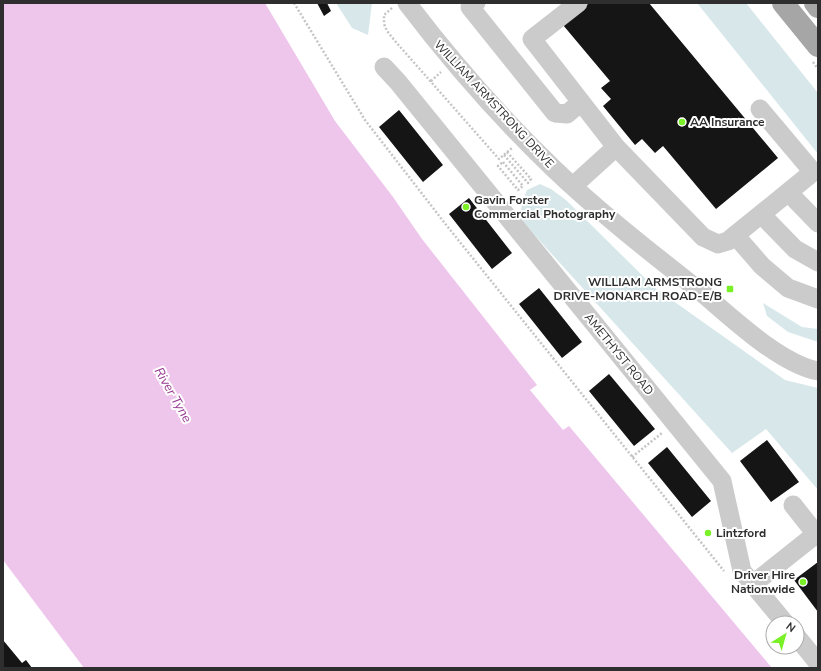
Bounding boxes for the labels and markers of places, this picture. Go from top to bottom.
place label: AA Insurance [690,114,765,130]
marker: AA Insurance [677,117,687,127]
place label: Gavin Forster Commercial Photography [474,192,616,222]
marker: Gavin Forster Commercial Photography [461,202,471,212]
place label: WILLIAM ARMSTRONG DRIVE-MONARCH ROAD-E/B [554,274,722,304]
marker: WILLIAM ARMSTRONG DRIVE-MONARCH ROAD-E/B [725,284,735,294]
place label: Lintzford [716,525,766,541]
marker: Lintzford [703,528,713,538]
place label: Driver Hire Nationwide [731,567,795,597]
marker: Driver Hire Nationwide [798,577,808,587]

